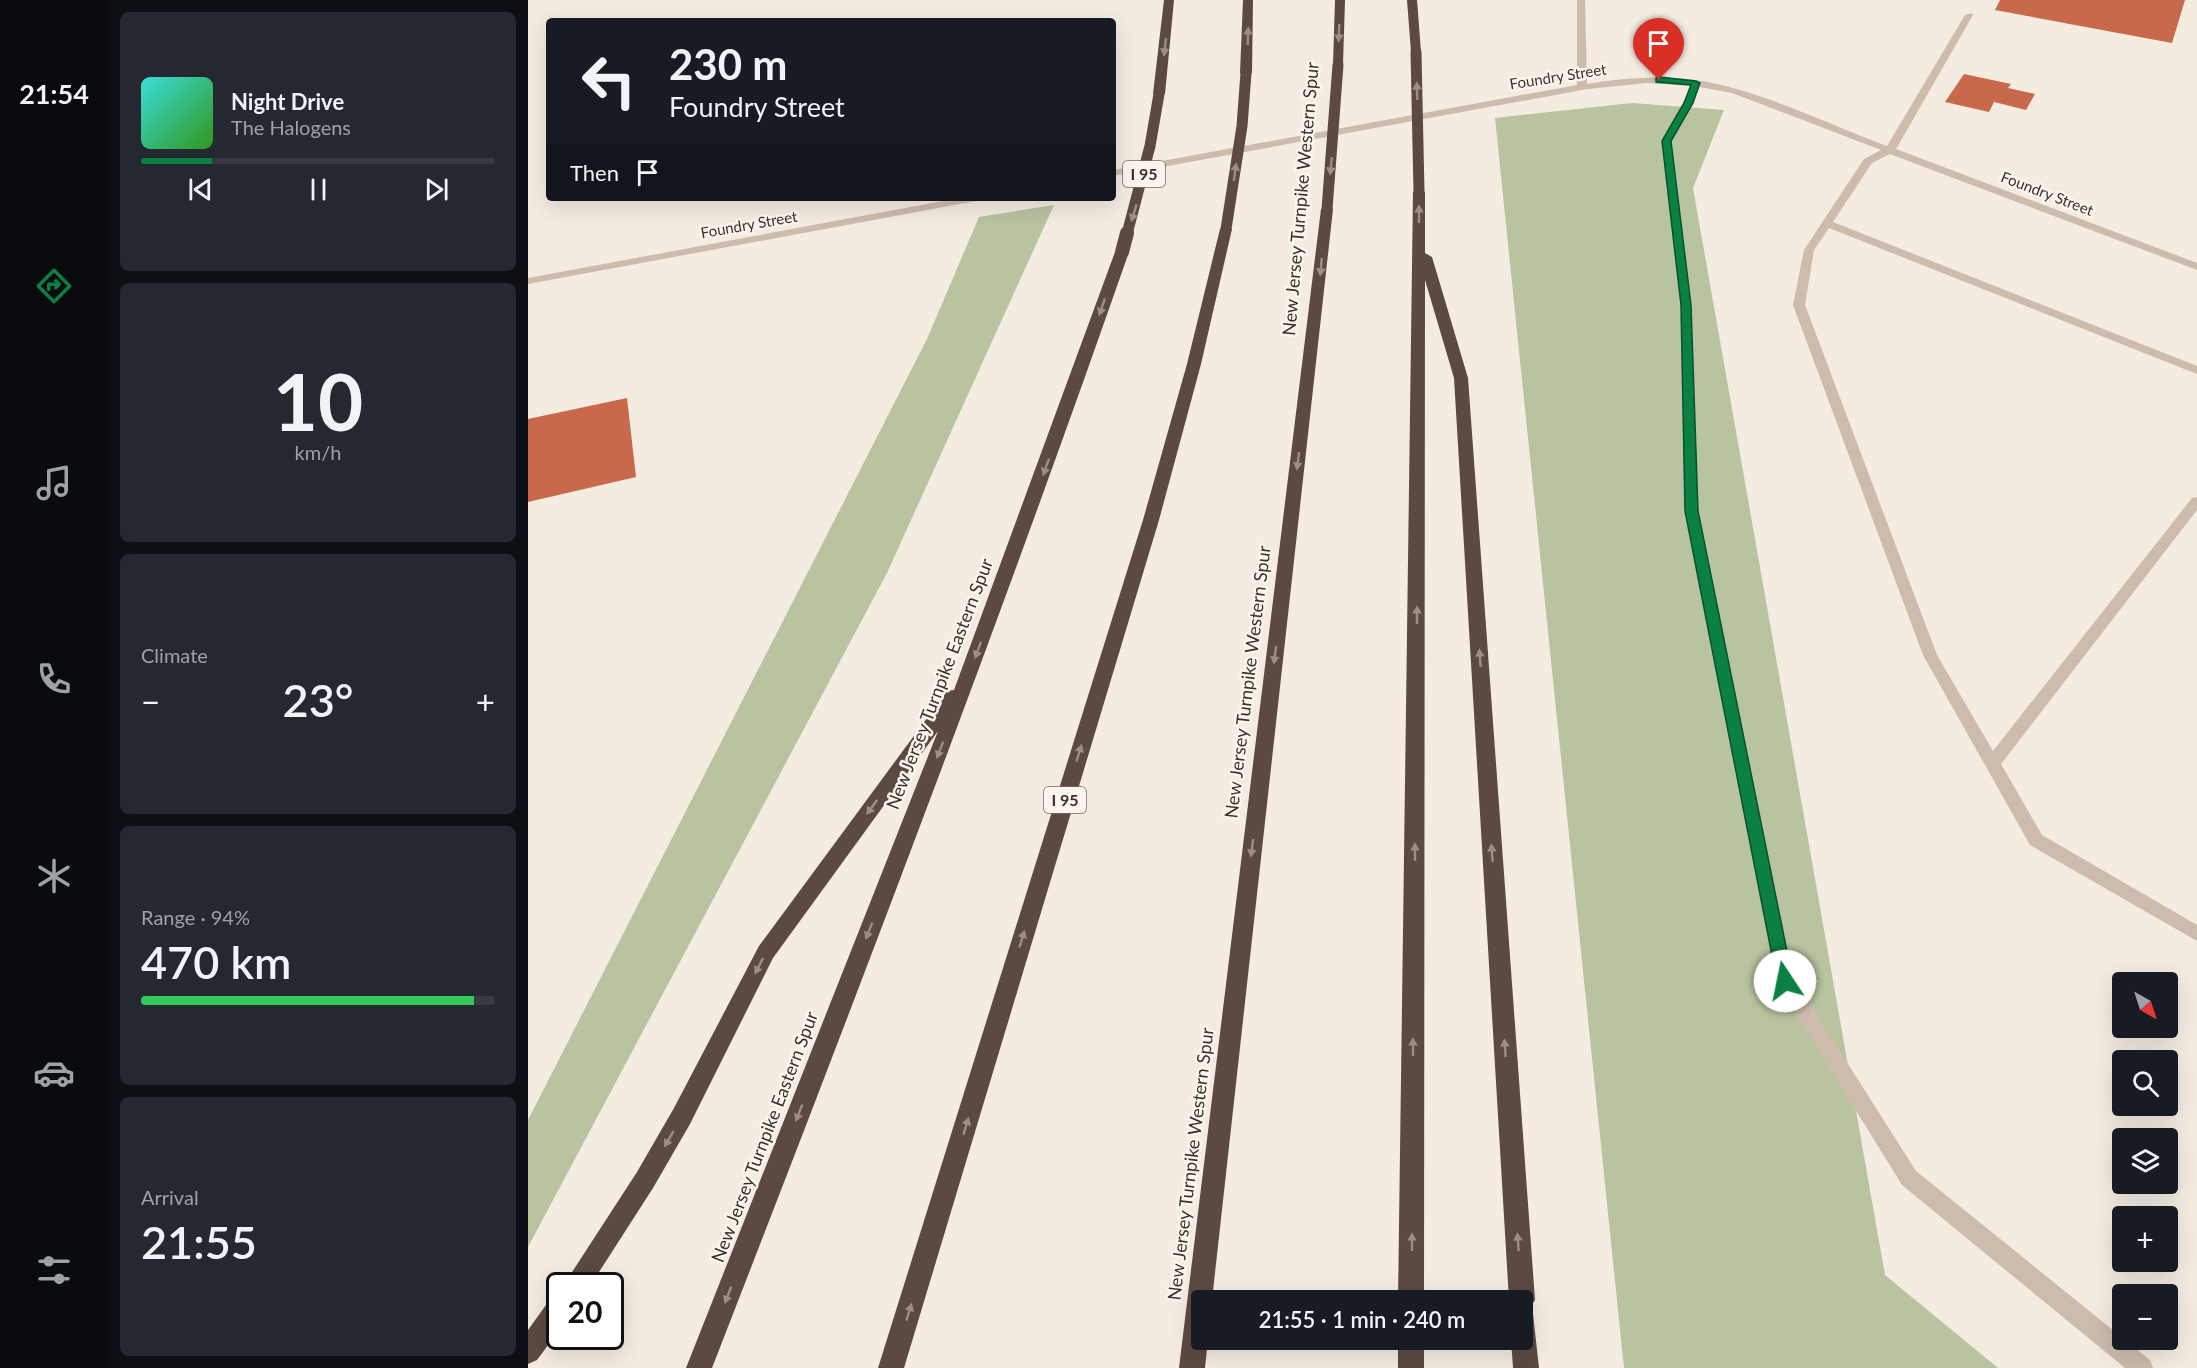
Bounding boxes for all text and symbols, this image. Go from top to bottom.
pin [1633,18,1684,80]
one-way arrow [1334,23,1343,42]
one-way arrow [1243,27,1253,46]
icon: arrive [1642,27,1675,60]
one-way arrow [1161,38,1170,57]
text: 230 m [669,39,787,89]
icon: left [570,42,648,120]
street label: Foundry Street [1508,59,1608,93]
street label: New Jersey Turnpike Western Spur [1277,61,1323,337]
text: 21:54 [19,77,89,110]
one-way arrow [1413,82,1422,101]
text: Night Drive [231,88,344,115]
text: Foundry Street [669,90,845,123]
text: The Halogens [231,115,351,139]
icon: arrive [631,156,664,189]
one-way arrow [1326,156,1336,175]
text: Then [570,159,619,186]
road number: I 95 [1123,161,1165,187]
one-way arrow [1231,162,1240,181]
street label: Foundry Street [1999,167,2097,219]
icon: previous [184,173,217,206]
icon: pause [302,173,335,206]
icon: next [420,173,453,206]
one-way arrow [1129,204,1138,222]
one-way arrow [1414,205,1424,224]
street label: Foundry Street [699,207,799,241]
one-way arrow [1316,258,1326,277]
icon: directions [33,265,75,307]
one-way arrow [1097,299,1107,317]
text: 10 [273,354,363,448]
text: km/h [295,440,341,464]
one-way arrow [1294,452,1303,471]
one-way arrow [1040,458,1050,476]
icon: music [33,462,75,504]
street label: New Jersey Turnpike Western Spur [1219,544,1275,819]
street label: New Jersey Turnpike Eastern Spur [881,555,997,812]
one-way arrow [1412,606,1421,625]
one-way arrow [973,641,982,659]
text: Climate [141,643,208,667]
one-way arrow [1270,645,1279,664]
one-way arrow [1475,649,1484,668]
icon: phone [33,658,75,700]
text: 23° [283,673,353,727]
text: − [141,681,160,721]
text: + [476,681,495,721]
one-way arrow [935,741,945,759]
one-way arrow [1075,744,1085,762]
road number: I 95 [1044,787,1086,813]
one-way arrow [866,799,878,815]
one-way arrow [1247,839,1257,858]
one-way arrow [1410,843,1420,862]
one-way arrow [1488,843,1497,862]
icon: climate [33,855,75,897]
text: Range · 94% [141,905,250,929]
one-way arrow [864,923,874,941]
one-way arrow [1018,930,1028,948]
text: 470 km [141,935,291,989]
position arrow [1753,949,1817,1013]
one-way arrow [754,958,764,975]
north arrow [2112,972,2178,1038]
map controls [2112,972,2178,1350]
street label: New Jersey Turnpike Eastern Spur [706,1008,822,1265]
street label: New Jersey Turnpike Western Spur [1162,1026,1218,1301]
one-way arrow [1408,1038,1418,1057]
one-way arrow [1501,1038,1510,1057]
button: search [2112,1050,2178,1116]
icon: car [33,1052,75,1094]
one-way arrow [794,1104,803,1122]
one-way arrow [961,1117,971,1135]
button: layers [2112,1128,2178,1194]
one-way arrow [664,1131,674,1148]
text: Arrival [141,1185,199,1209]
button: + [2112,1206,2178,1272]
text: 21:55 [141,1215,257,1269]
one-way arrow [1407,1233,1417,1252]
one-way arrow [1513,1233,1523,1252]
icon: filters [33,1249,75,1291]
speed limit sign: 20 [546,1272,624,1350]
button: − [2112,1284,2178,1350]
one-way arrow [723,1286,732,1304]
one-way arrow [904,1303,914,1321]
text: 21:55 · 1 min · 240 m [1259,1306,1465,1333]

